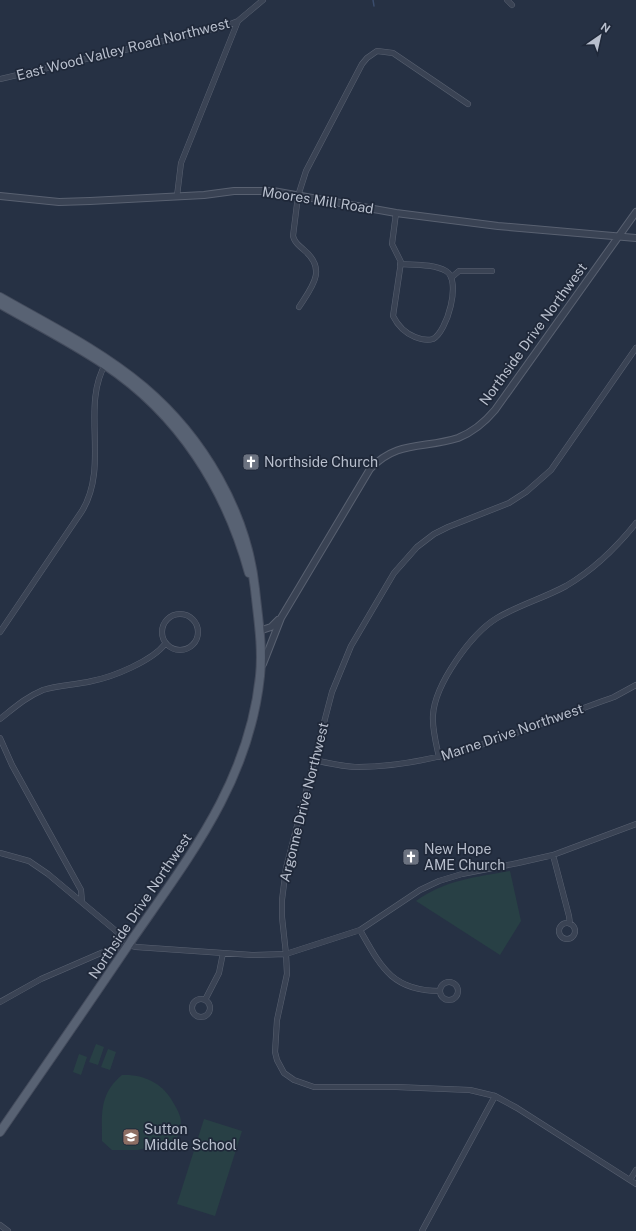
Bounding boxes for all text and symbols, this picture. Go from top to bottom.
street label: East Wood Valley Road Northwest [15,15,231,83]
north arrow [580,16,620,56]
text: N [599,20,613,35]
street label: Moores Mill Road [261,183,375,217]
street label: Northside Drive Northwest [476,260,590,408]
church icon: Northside Church [241,452,261,472]
place label: Northside Church [264,454,378,470]
street label: Marne Drive Northwest [439,700,585,764]
street label: Argonne Drive Northwest [276,721,332,883]
street label: Northside Drive Northwest [85,830,195,982]
place label: New Hope AME Church [424,841,505,873]
church icon: New Hope AME Church [401,847,421,867]
place label: Sutton Middle School [144,1121,237,1153]
school or university icon: Sutton Middle School [121,1127,141,1147]

